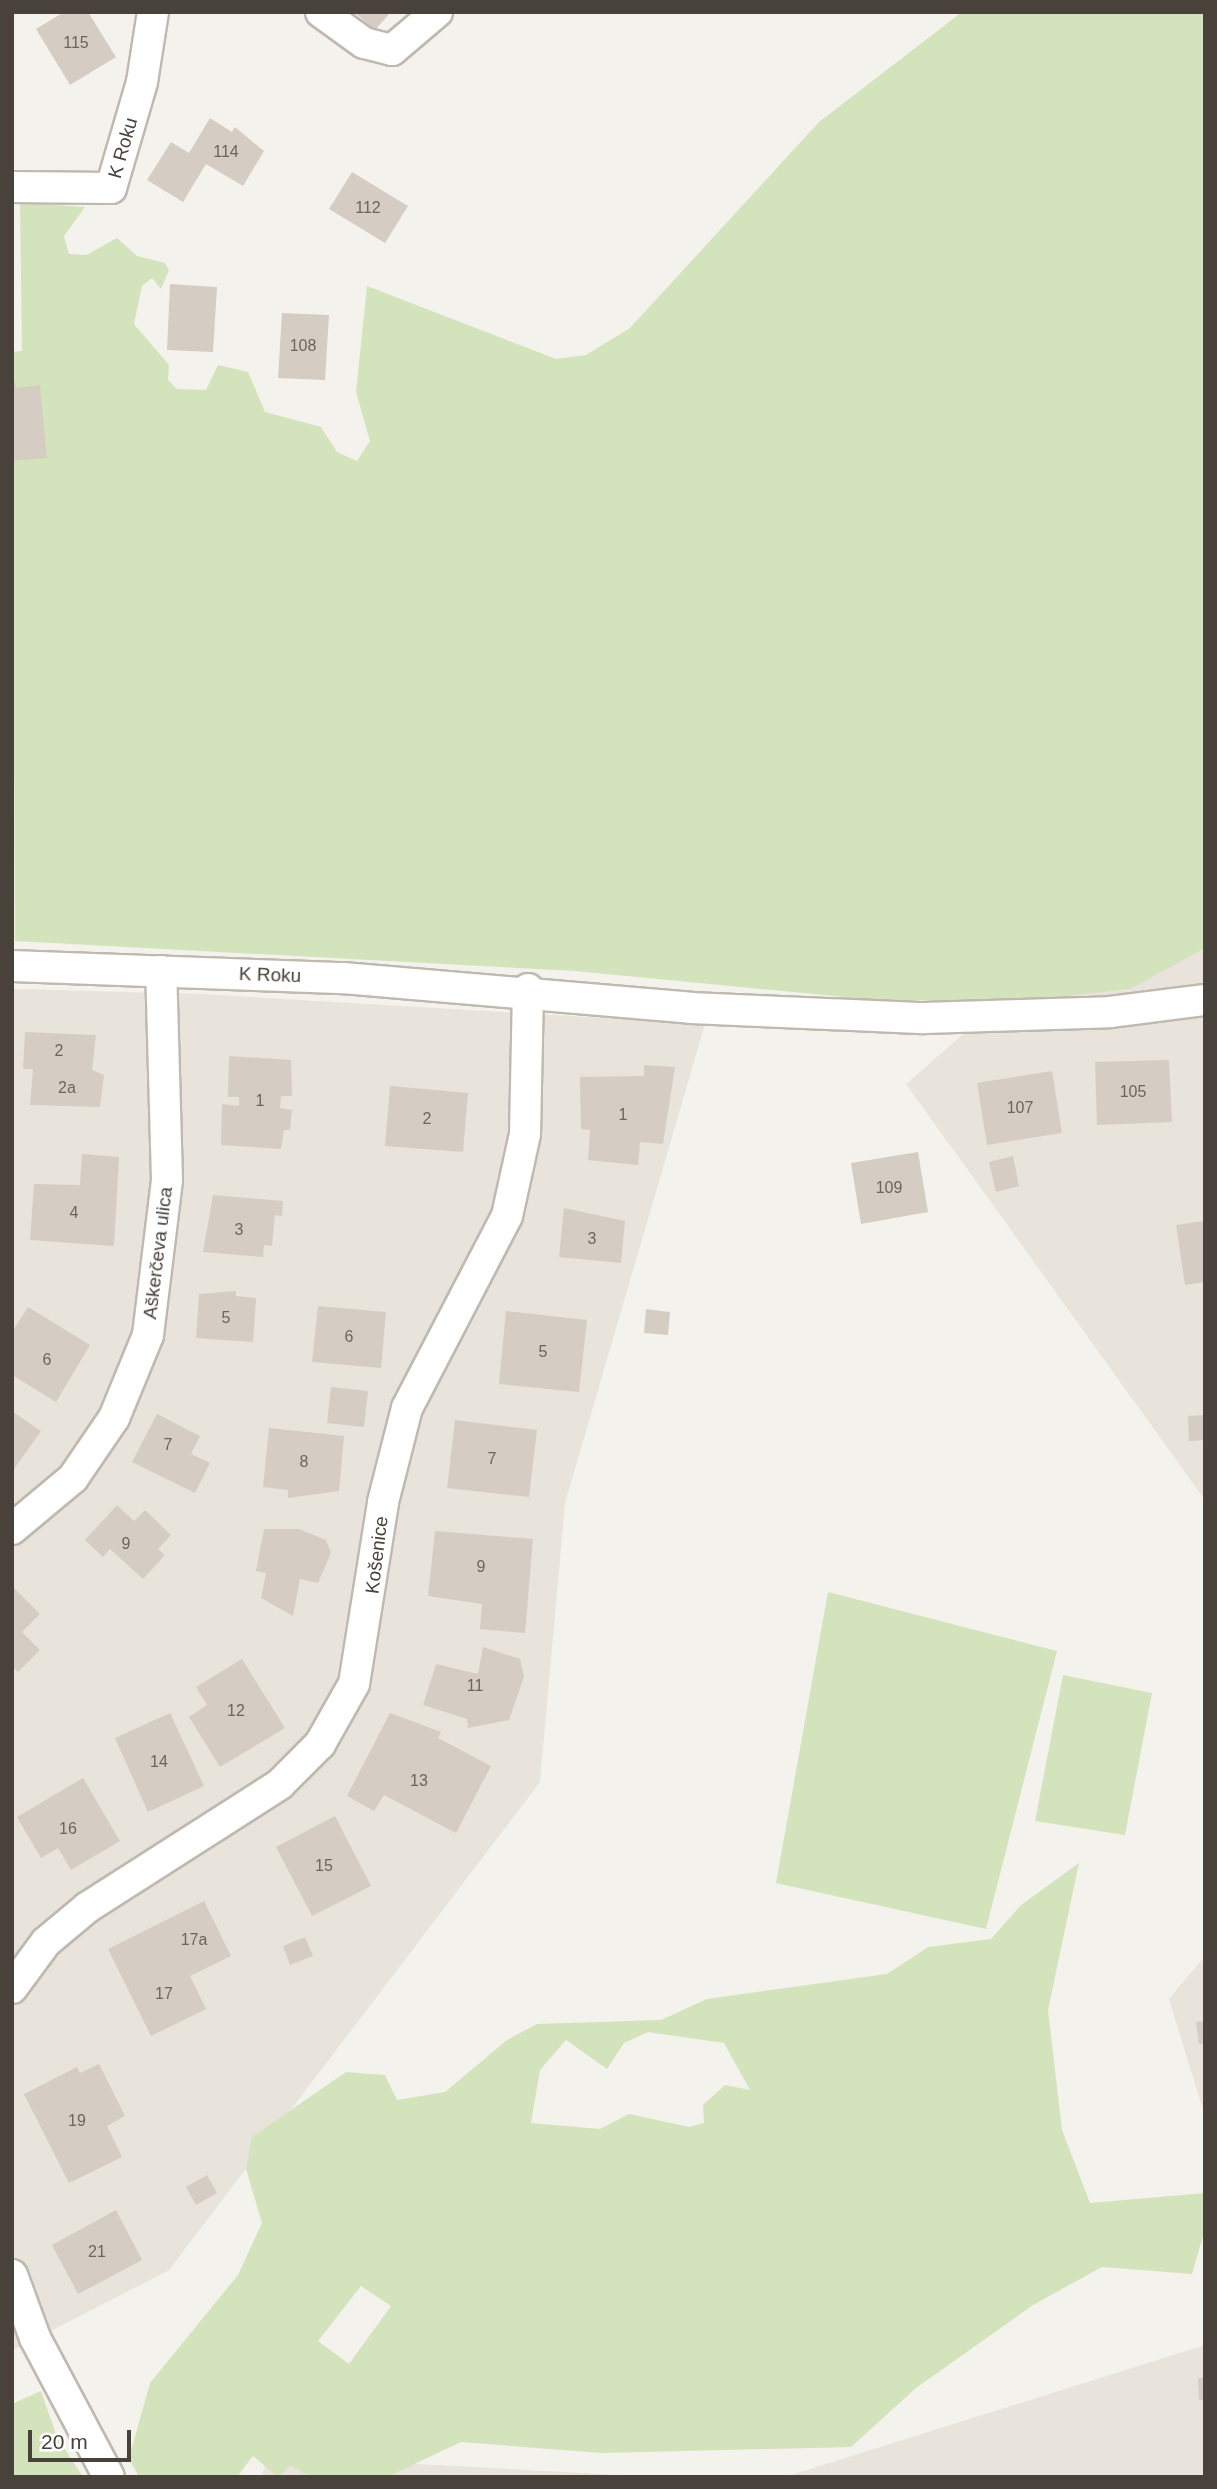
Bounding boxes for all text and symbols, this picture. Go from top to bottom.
house number: 115 [63,33,89,53]
street label: K Roku [103,115,143,181]
house number: 114 [213,142,239,162]
house number: 112 [355,198,381,218]
house number: 108 [290,336,316,356]
street label: K Roku [238,963,302,987]
house number: 2 [55,1041,63,1061]
house number: 2a [58,1078,76,1098]
house number: 105 [1120,1082,1146,1102]
house number: 1 [256,1091,264,1111]
house number: 107 [1007,1098,1033,1118]
house number: 1 [619,1105,627,1125]
house number: 2 [423,1109,431,1129]
house number: 109 [876,1178,902,1198]
street label: Aškerčeva ulica [139,1186,177,1320]
house number: 4 [70,1203,78,1223]
house number: 3 [235,1220,243,1240]
house number: 3 [588,1229,596,1249]
house number: 5 [222,1308,230,1328]
house number: 6 [345,1327,353,1347]
house number: 5 [539,1342,547,1362]
house number: 6 [43,1350,51,1370]
house number: 7 [164,1435,172,1455]
house number: 7 [488,1449,496,1469]
house number: 8 [300,1452,308,1472]
street label: Košenice [361,1515,393,1595]
house number: 9 [122,1534,130,1554]
house number: 9 [477,1557,485,1577]
house number: 11 [467,1676,483,1696]
house number: 12 [227,1701,245,1721]
house number: 14 [150,1752,168,1772]
house number: 13 [410,1771,428,1791]
house number: 16 [59,1819,77,1839]
house number: 15 [315,1856,333,1876]
house number: 17a [181,1930,207,1950]
house number: 17 [155,1984,173,2004]
house number: 19 [68,2111,86,2131]
house number: 21 [88,2242,106,2262]
scale bar [32,2416,135,2460]
text: 20 m [41,2430,88,2453]

